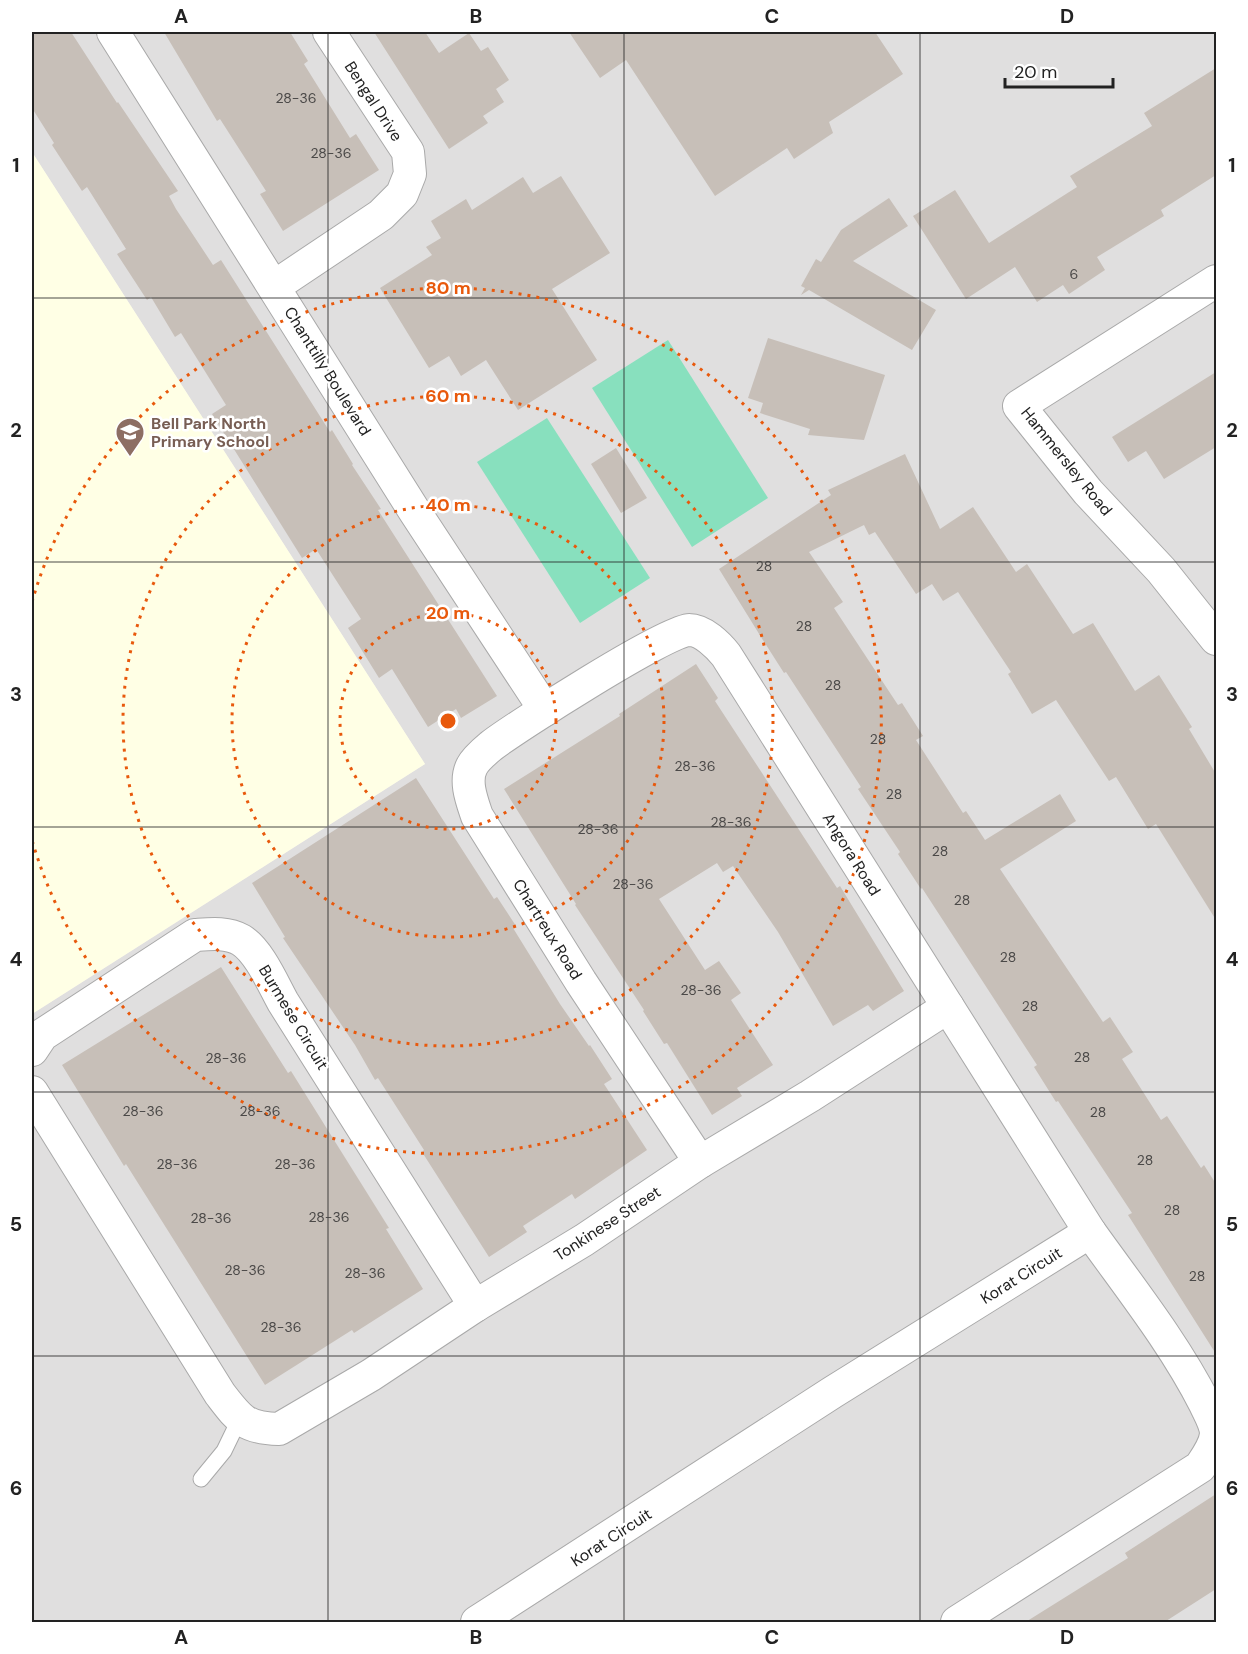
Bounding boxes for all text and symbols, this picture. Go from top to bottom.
text: A [174,3,188,29]
text: B [470,3,482,29]
text: C [765,3,779,29]
text: D [1060,3,1074,29]
scale bar [1005,51,1113,89]
street label: Bengal Drive [340,57,407,145]
text: 20 m [1014,60,1057,84]
house number: 28-36 [276,89,316,107]
house number: 28-36 [311,144,351,162]
text: 1 [12,152,20,178]
text: 1 [1228,152,1236,178]
house number: 6 [1070,265,1078,283]
text: 80 m [425,276,471,300]
street label: Chanttilly Boulevard [279,303,376,440]
text: 60 m [425,384,471,408]
street label: Hammersley Road [1016,403,1117,520]
place label: Bell Park North Primary School [151,413,269,452]
school or university icon: Bell Park North Primary School [114,416,146,458]
text: 2 [10,417,22,443]
text: 2 [1226,417,1238,443]
text: 40 m [425,493,471,517]
house number: 28 [756,557,772,575]
text: 20 m [426,601,470,625]
house number: 28 [796,617,812,635]
house number: 28 [825,676,841,694]
text: 3 [10,681,22,707]
text: 3 [1226,681,1238,707]
centre of rings [438,711,458,731]
house number: 28 [870,730,886,748]
house number: 28-36 [675,757,715,775]
house number: 28 [886,785,902,803]
street label: Angora Road [818,809,885,900]
house number: 28-36 [711,813,751,831]
house number: 28-36 [578,820,618,838]
house number: 28 [932,842,948,860]
street label: Chartreux Road [508,875,587,984]
house number: 28-36 [613,875,653,893]
house number: 28 [954,891,970,909]
text: 4 [10,946,23,972]
text: 4 [1226,946,1239,972]
house number: 28 [1000,948,1016,966]
street label: Burmese Circuit [254,961,333,1074]
house number: 28-36 [681,981,721,999]
house number: 28 [1022,997,1038,1015]
house number: 28 [1074,1048,1090,1066]
house number: 28-36 [206,1049,246,1067]
house number: 28-36 [123,1102,163,1120]
house number: 28-36 [240,1102,280,1120]
house number: 28 [1090,1103,1106,1121]
house number: 28 [1137,1151,1153,1169]
house number: 28-36 [157,1155,197,1173]
house number: 28-36 [275,1155,315,1173]
street label: Tonkinese Street [550,1181,665,1266]
house number: 28 [1164,1201,1180,1219]
house number: 28-36 [309,1208,349,1226]
house number: 28-36 [191,1209,231,1227]
text: 5 [10,1211,22,1237]
text: 5 [1226,1211,1238,1237]
street label: Korat Circuit [976,1242,1066,1309]
house number: 28-36 [225,1261,265,1279]
house number: 28-36 [345,1264,385,1282]
house number: 28 [1189,1267,1205,1285]
house number: 28-36 [261,1318,301,1336]
text: 6 [10,1475,22,1501]
text: 6 [1226,1475,1238,1501]
street label: Korat Circuit [567,1503,656,1571]
text: A [174,1624,188,1650]
text: B [470,1624,482,1650]
text: C [765,1624,779,1650]
text: D [1060,1624,1074,1650]

